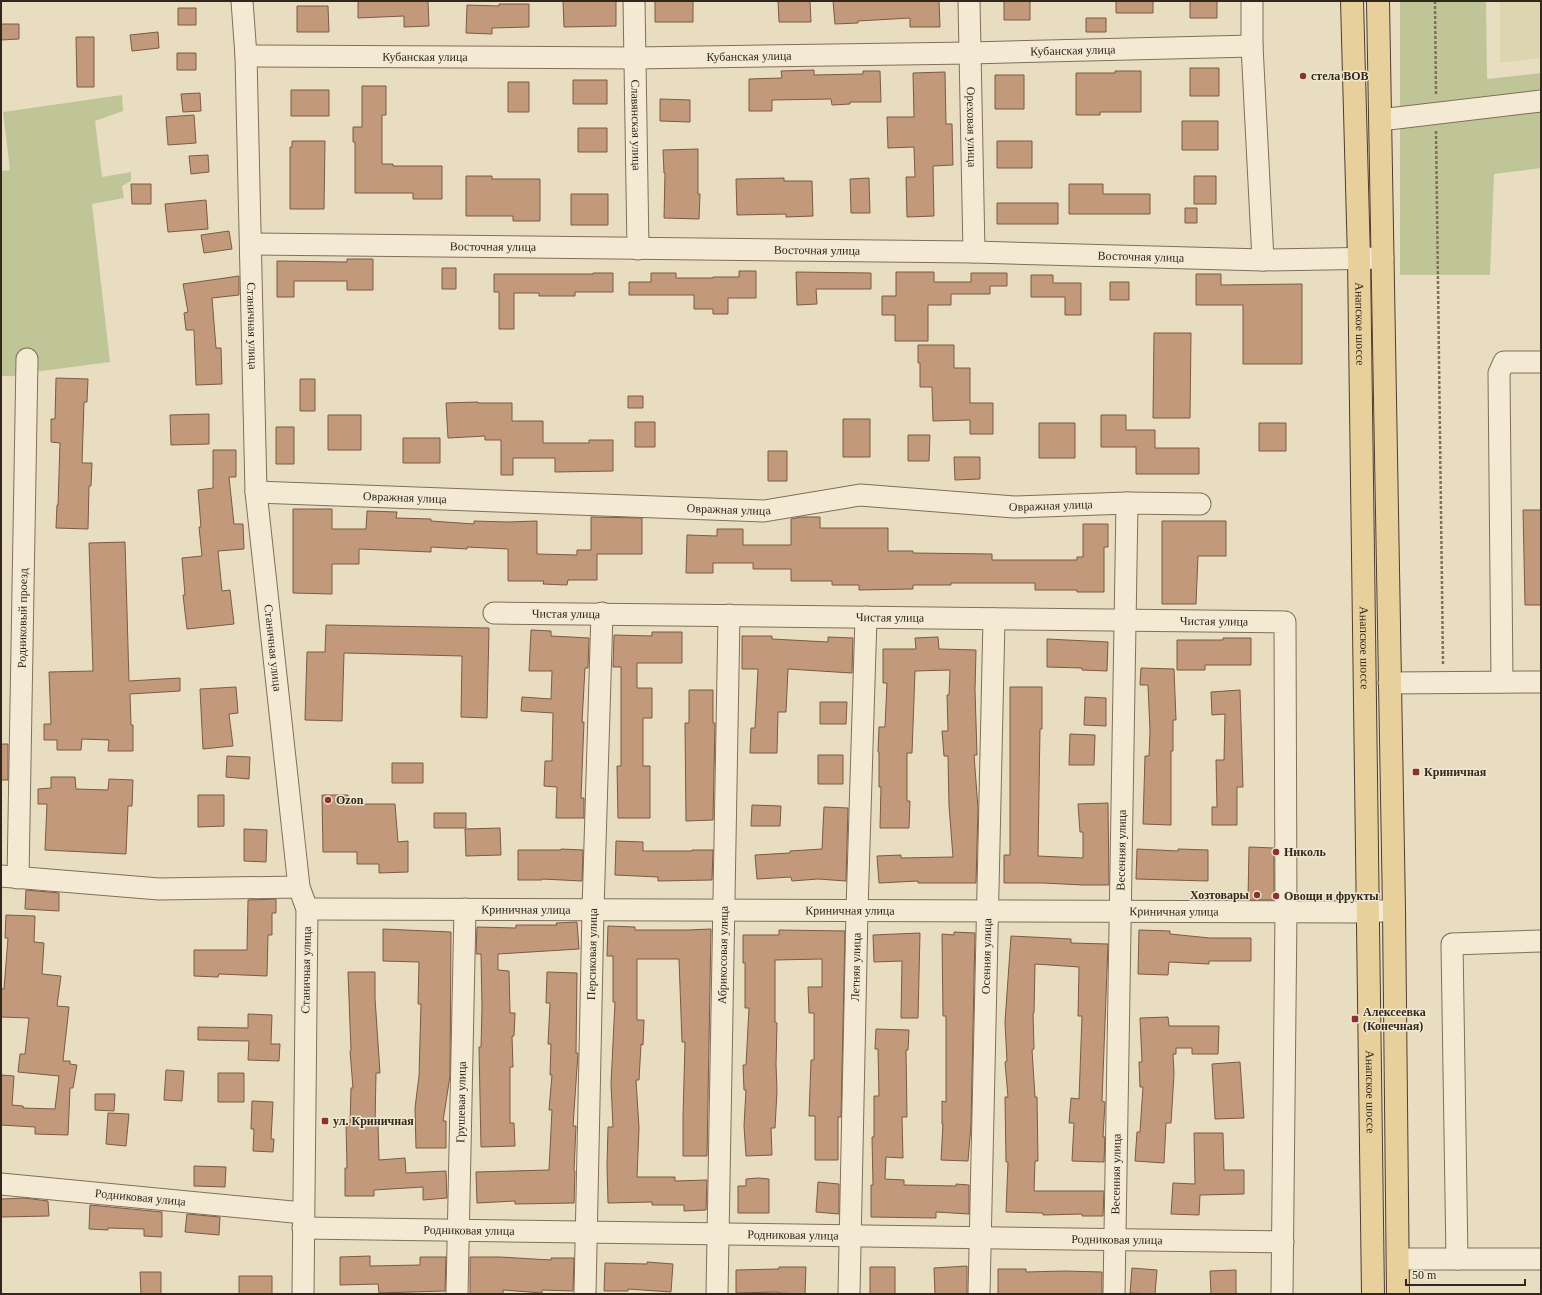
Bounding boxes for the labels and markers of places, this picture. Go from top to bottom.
place label: стела ВОВ [1311,69,1369,83]
marker: стела ВОВ [1298,71,1308,81]
place label: Криничная [1424,765,1487,779]
marker: Криничная [1411,767,1421,777]
place label: Ozon [336,793,364,807]
marker: Ozon [323,795,333,805]
place label: Николь [1284,845,1327,859]
marker: Николь [1271,847,1281,857]
place label: Хозтовары [1190,888,1250,902]
place label: Овощи и фрукты [1284,889,1379,903]
marker: Хозтовары [1252,890,1262,900]
marker: Овощи и фрукты [1271,891,1281,901]
place label: Алексеевка (Конечная) [1363,1005,1426,1033]
marker: Алексеевка (Конечная) [1350,1014,1360,1024]
place label: ул. Криничная [333,1114,414,1128]
marker: ул. Криничная [320,1116,330,1126]

